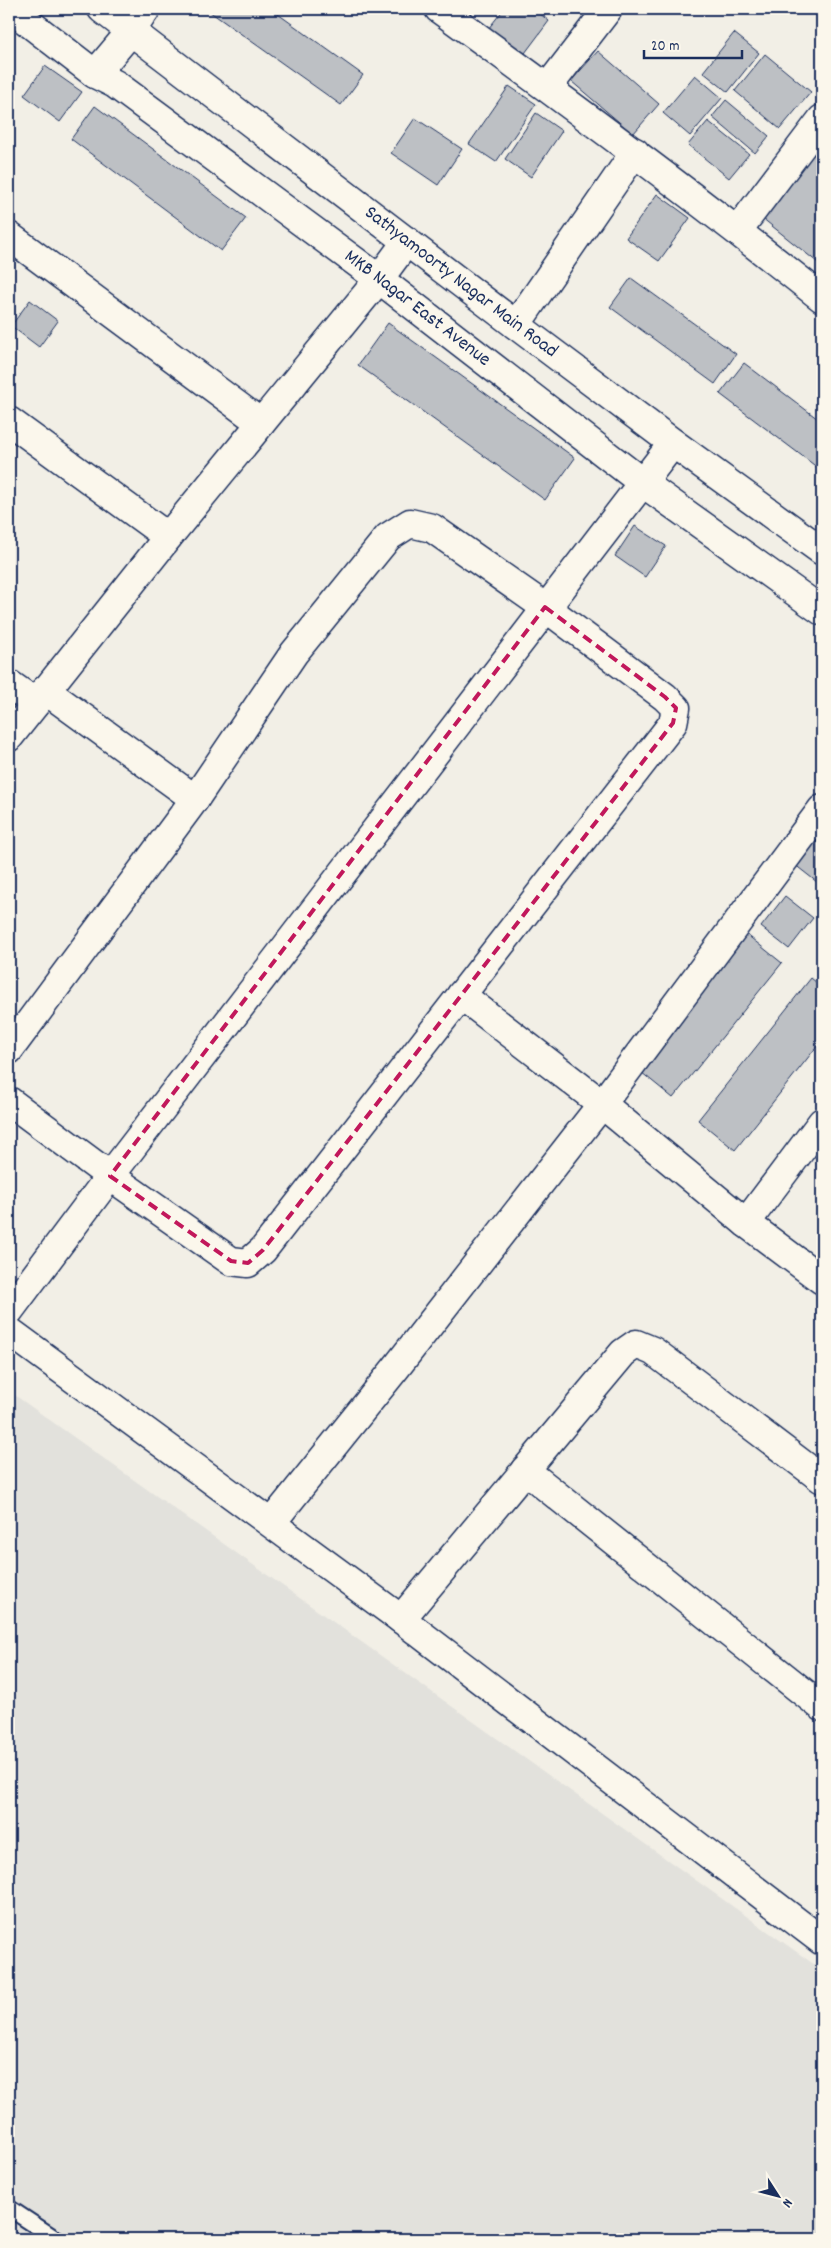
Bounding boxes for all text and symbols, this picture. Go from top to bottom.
scale bar [644,28,741,60]
text: 20 m [651,36,679,58]
street label: Sathyamoorty Nagar Main Road [358,200,563,365]
street label: MKB Nagar East Avenue [338,243,496,374]
north arrow [754,2170,804,2220]
text: N [777,2194,797,2211]

